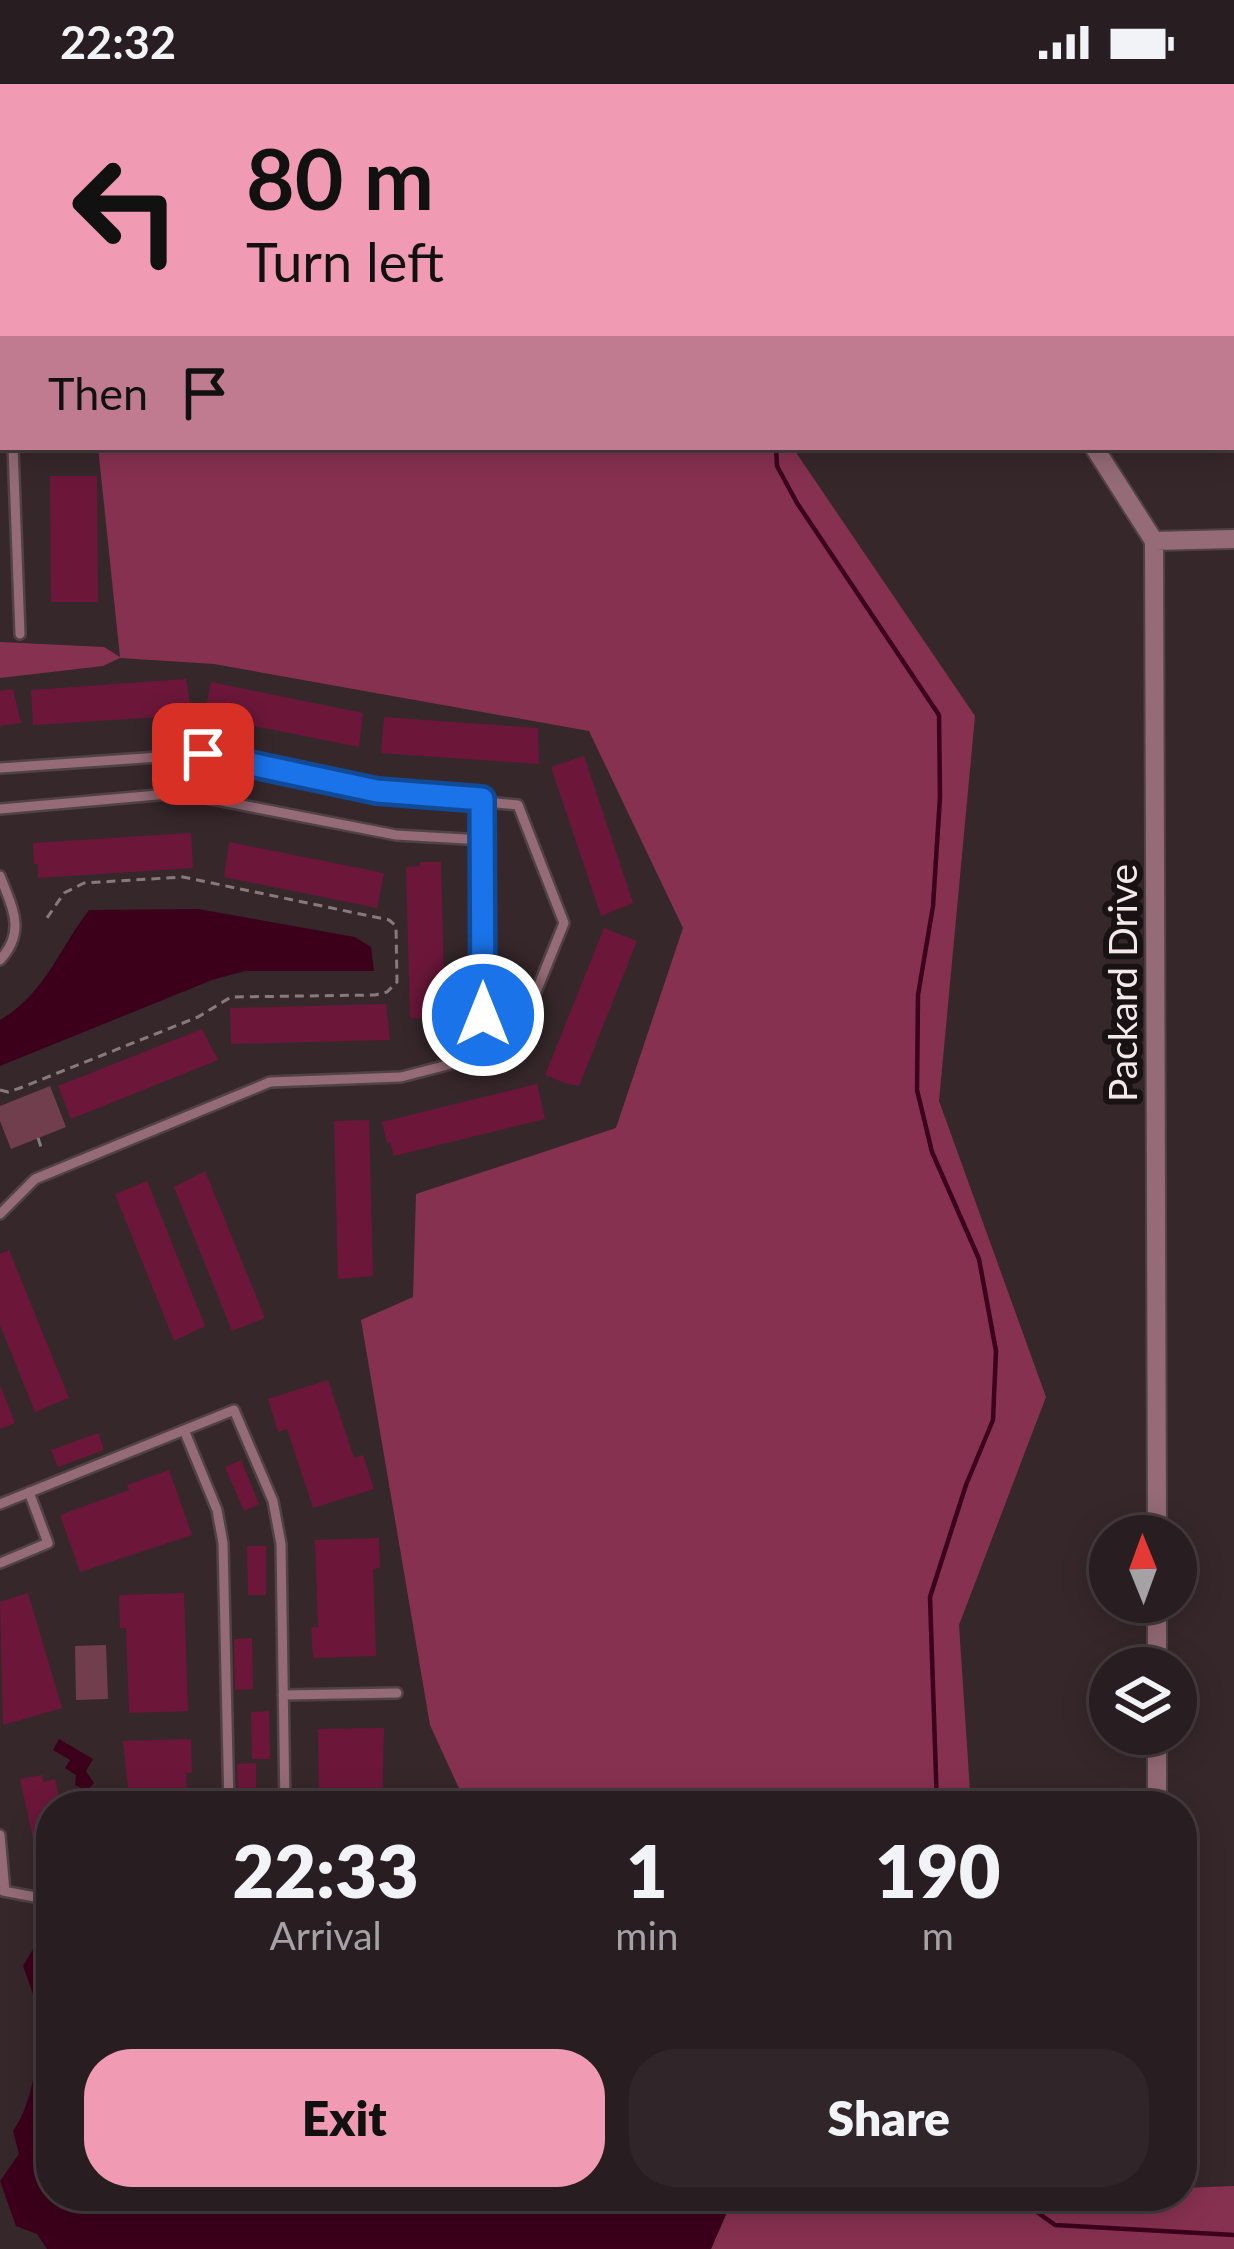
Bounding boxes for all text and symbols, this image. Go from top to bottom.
text: 22:32 [60,15,176,69]
text: 80 m [246,127,434,228]
icon: left [48,132,204,288]
text: Turn left [246,229,444,294]
icon: arrive [172,360,238,426]
text: Then [48,366,148,420]
pin [152,703,254,805]
icon: arrive [170,721,236,787]
street label: Packard Drive [1099,864,1145,1102]
position arrow [420,952,546,1078]
north arrow [1089,1515,1197,1623]
map controls [1089,1515,1197,1755]
button: layers [1089,1647,1197,1755]
text: 22:33 [233,1827,419,1913]
text: 1 [626,1827,668,1913]
text: 190 [875,1827,1000,1913]
text: Arrival [269,1912,382,1958]
text: min [615,1912,679,1958]
text: m [922,1912,954,1958]
button: Exit [84,2049,605,2187]
button: Share [629,2049,1149,2187]

